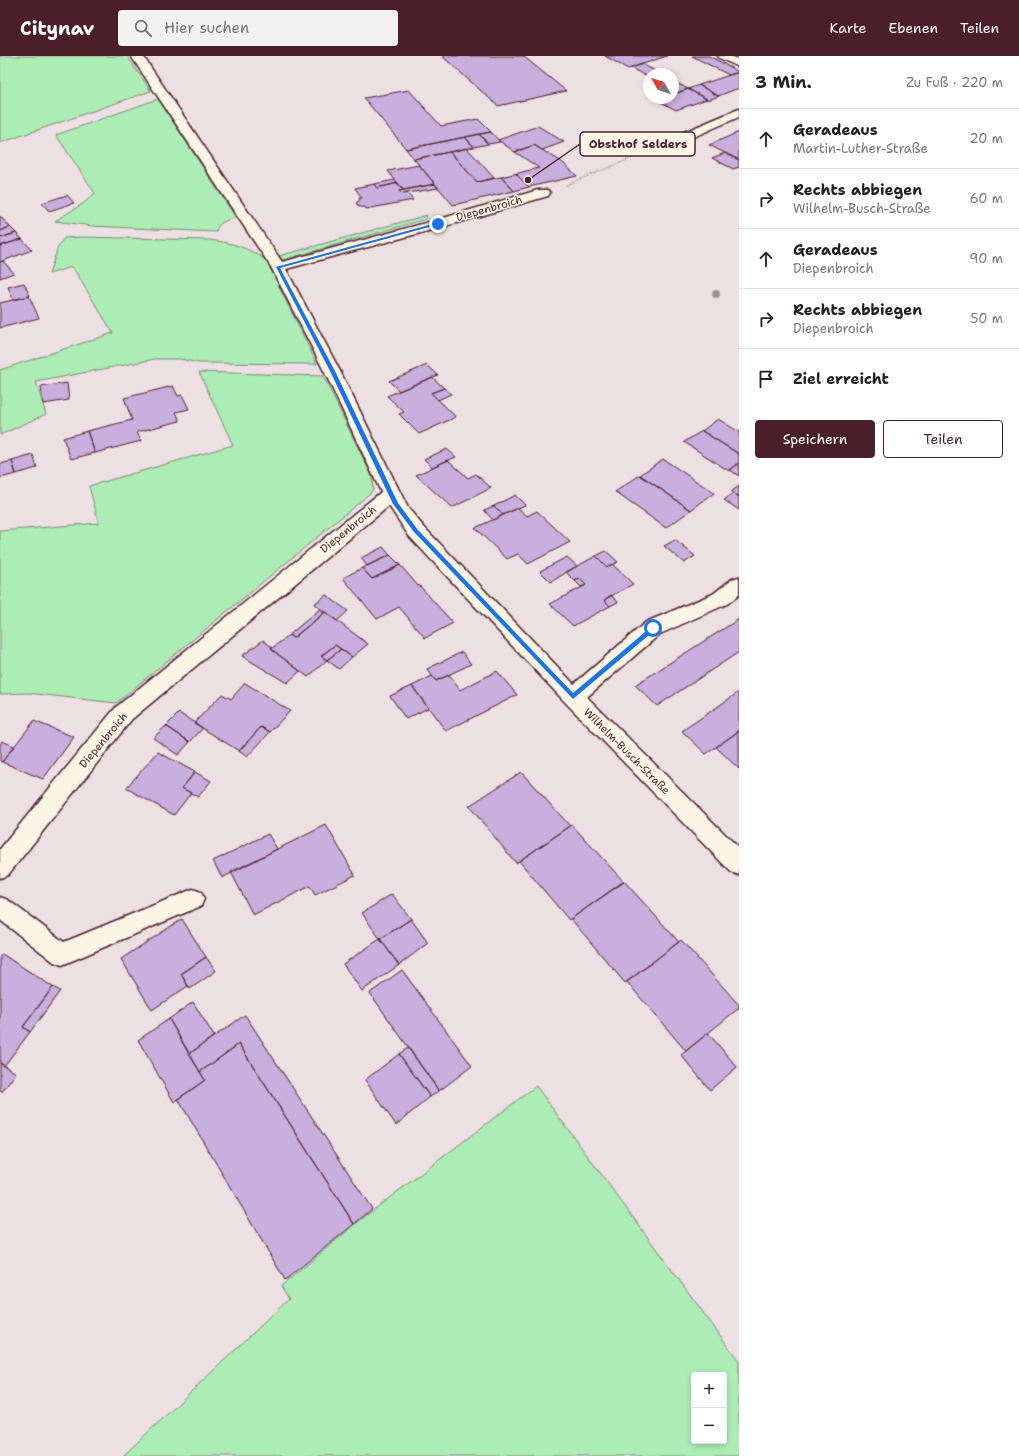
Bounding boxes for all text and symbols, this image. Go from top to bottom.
search box [118,10,398,46]
text: Citynav [20,16,94,41]
icon: search [132,17,154,39]
text: Hier suchen [164,18,249,38]
text: Karte [830,19,867,37]
text: Ebenen [889,19,938,37]
text: Teilen [960,19,999,37]
north arrow [643,68,679,104]
text: 3 Min. [755,71,812,93]
text: Zu Fuß · 220 m [906,74,1003,91]
text: Geradeaus [793,120,878,140]
icon: ahead [755,128,777,150]
text: 20 m [970,130,1003,147]
callout: Obsthof Selders [580,132,695,156]
text: Obsthof Selders [589,136,687,152]
text: Martin-Luther-Straße [793,140,928,157]
text: Rechts abbiegen [793,180,922,200]
icon: right [755,188,777,210]
text: 60 m [970,190,1003,207]
street label: Diepenbroich [454,192,524,225]
text: Wilhelm-Busch-Straße [793,200,931,217]
route end [429,215,447,233]
text: Geradeaus [793,240,878,260]
icon: ahead [755,248,777,270]
text: 90 m [969,250,1003,267]
text: Diepenbroich [793,260,874,277]
text: Rechts abbiegen [793,300,922,320]
icon: right [755,308,777,330]
text: 50 m [970,310,1003,327]
text: Diepenbroich [793,320,874,337]
icon: arrive [755,368,777,390]
text: Ziel erreicht [793,369,889,389]
button: Speichern [755,420,875,458]
button: Teilen [883,420,1003,458]
street label: Diepenbroich [317,502,380,557]
route start [644,619,662,637]
street label: Wilhelm-Busch-Straße [580,705,673,798]
street label: Diepenbroich [76,709,131,771]
map controls [691,1372,727,1444]
button: + [691,1372,727,1408]
button: − [691,1408,727,1444]

